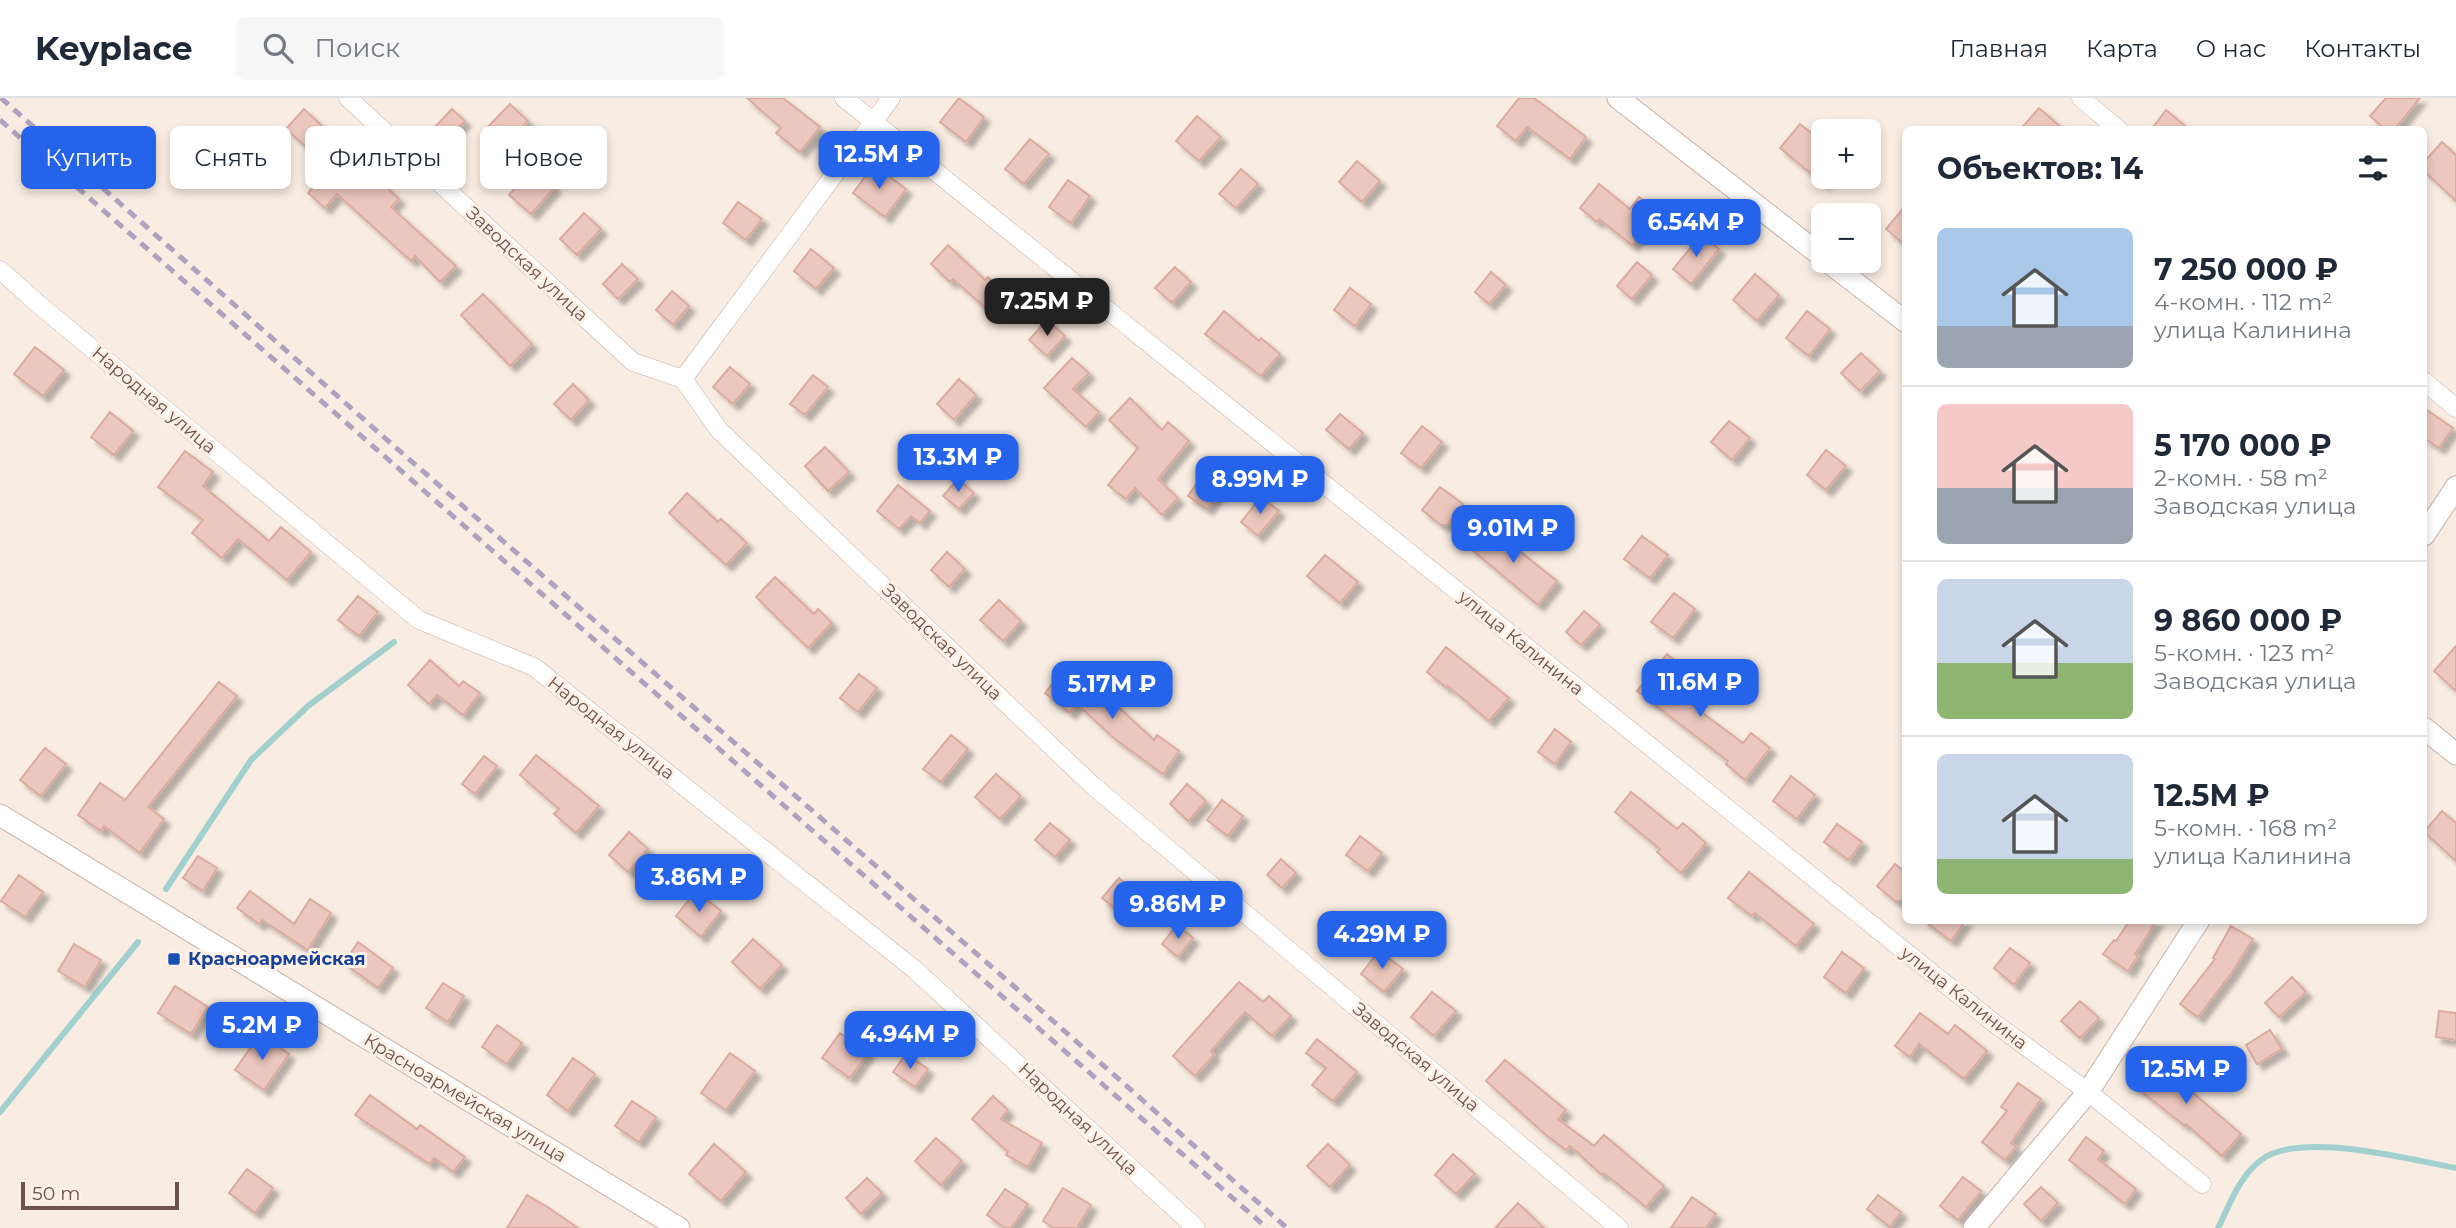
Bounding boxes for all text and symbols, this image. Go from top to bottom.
search box [235,17,725,80]
text: Keyplace [35,28,193,68]
icon: search [259,29,297,67]
text: Поиск [315,32,400,64]
text: Главная [1950,34,2048,63]
text: Карта [2086,34,2158,63]
text: О нас [2196,34,2266,63]
text: Контакты [2304,34,2421,63]
map controls [1811,119,1881,273]
button: + [1811,119,1881,189]
chip: Купить [21,126,156,189]
chip: Снять [170,126,291,189]
chip: Фильтры [305,126,466,189]
chip: Новое [480,126,607,189]
pin: 12.5M ₽ [814,132,944,191]
text: 12.5M ₽ [835,140,923,168]
icon: filters [2354,149,2392,187]
text: Объектов: 14 [1937,150,2143,187]
pin: 6.54M ₽ [1631,200,1761,259]
street label: Заводская улица [462,202,592,326]
button: − [1811,203,1881,273]
text: 6.54M ₽ [1648,208,1744,236]
text: 7 250 000 ₽ [2154,251,2338,288]
icon: home [1993,256,2077,340]
pin: 7.25M ₽ [982,278,1112,338]
text: 7.25M ₽ [1001,287,1093,315]
text: 4-комн. · 112 m² [2154,288,2332,316]
text: улица Калинина [2154,316,2352,344]
street label: Народная улица [87,342,221,458]
text: 5 170 000 ₽ [2154,427,2332,464]
icon: home [1993,432,2077,516]
pin: 13.3M ₽ [893,434,1023,494]
text: 13.3M ₽ [914,443,1002,471]
pin: 8.99M ₽ [1195,456,1325,516]
text: 2-комн. · 58 m² [2154,464,2328,492]
text: 8.99M ₽ [1211,465,1309,493]
text: Заводская улица [2154,492,2356,520]
pin: 9.01M ₽ [1448,505,1578,565]
text: 9.01M ₽ [1468,514,1558,542]
street label: Заводская улица [877,579,1007,705]
street label: улица Калинина [1453,585,1588,700]
text: 9 860 000 ₽ [2154,602,2342,639]
icon: home [1993,607,2077,691]
text: 5-комн. · 123 m² [2154,639,2334,667]
pin: 11.6M ₽ [1635,660,1765,719]
pin: 5.17M ₽ [1047,662,1177,721]
text: Заводская улица [2154,667,2356,695]
text: 11.6M ₽ [1658,668,1742,696]
text: 5.17M ₽ [1068,670,1156,698]
street label: Народная улица [543,672,679,784]
text: 12.5M ₽ [2154,777,2270,814]
icon: home [1993,782,2077,866]
text: 5-комн. · 168 m² [2154,814,2337,842]
text: улица Калинина [2154,842,2352,870]
pin: 3.86M ₽ [634,854,764,914]
text: 3.86M ₽ [651,863,747,891]
pin: 9.86M ₽ [1113,882,1243,941]
text: 9.86M ₽ [1130,890,1226,918]
pin: 4.29M ₽ [1317,912,1447,971]
text: 4.29M ₽ [1333,920,1431,948]
street label: улица Калинина [1895,941,2032,1054]
place label: Красноармейская [188,948,366,970]
marker: Красноармейская [166,951,182,967]
street label: Заводская улица [1348,998,1484,1116]
pin: 5.2M ₽ [205,1002,319,1062]
text: 5.2M ₽ [222,1011,302,1039]
pin: 4.94M ₽ [845,1012,975,1071]
text: 4.94M ₽ [860,1020,960,1048]
street label: Красноармейская улица [360,1029,570,1167]
pin: 12.5M ₽ [2121,1046,2251,1106]
text: 12.5M ₽ [2142,1055,2230,1083]
street label: Народная улица [1014,1058,1142,1180]
scale bar [21,1179,178,1211]
text: 50 m [32,1182,80,1205]

